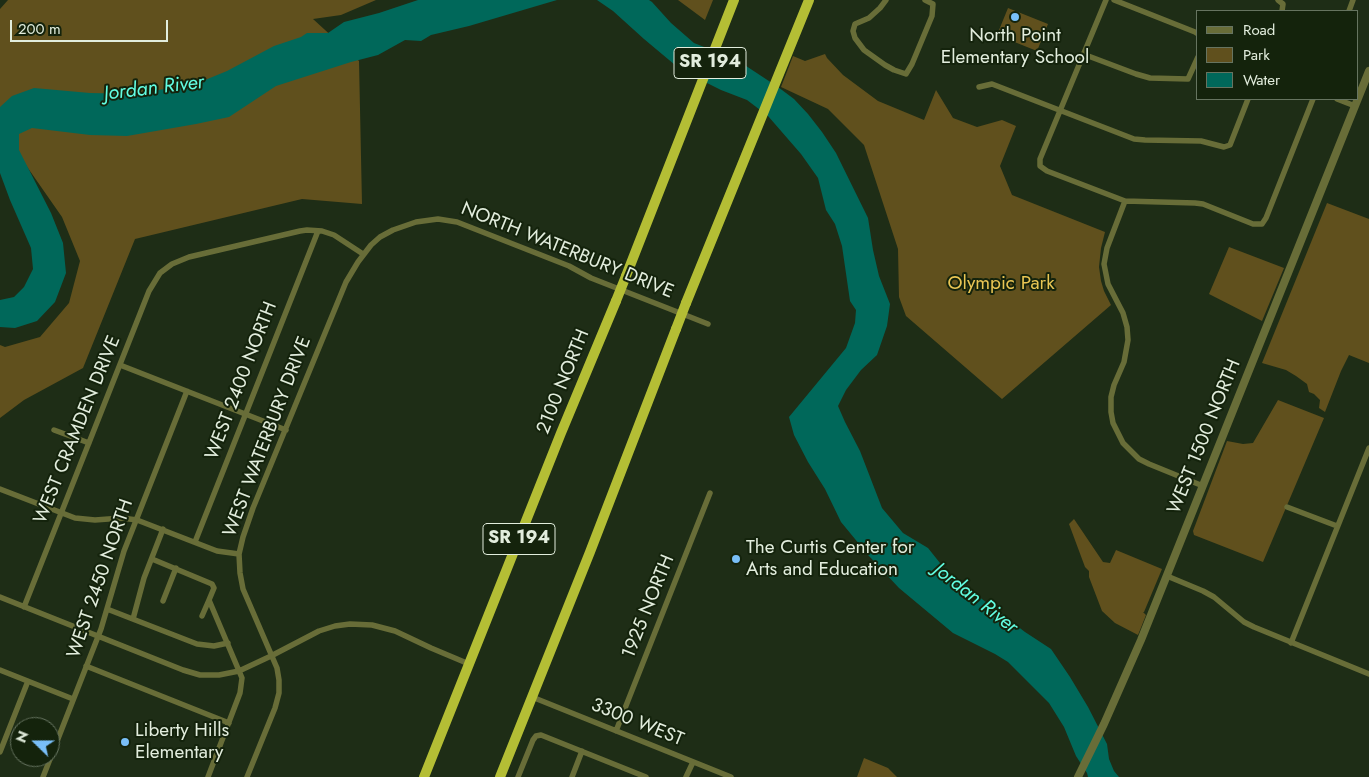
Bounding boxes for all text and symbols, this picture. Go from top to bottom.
scale bar [12,10,170,42]
legend [1196,10,1359,100]
marker: North Point Elementary School [1009,11,1021,23]
text: 200 m [18,18,61,40]
text: Road [1243,19,1275,41]
place label: North Point Elementary School [941,25,1089,69]
text: Park [1243,44,1270,66]
road number: SR 194 [674,48,746,78]
text: Water [1243,69,1280,91]
water label: Jordan River [102,71,206,107]
street label: NORTH WATERBURY DRIVE [457,198,677,304]
park label: Olympic Park [948,273,1054,295]
street label: WEST 2400 NORTH [201,299,283,463]
street label: 2100 NORTH [533,326,595,438]
street label: WEST CRAMDEN DRIVE [30,333,126,527]
street label: WEST WATERBURY DRIVE [219,334,317,540]
street label: WEST 1500 NORTH [1164,356,1246,518]
street label: WEST 2450 NORTH [63,496,139,662]
road number: SR 194 [483,524,555,554]
place label: The Curtis Center for Arts and Education [746,537,914,581]
street label: 1925 NORTH [618,552,680,662]
marker: The Curtis Center for Arts and Education [730,553,742,565]
water label: Jordan River [928,558,1022,640]
street label: 3300 WEST [587,694,687,752]
north arrow [10,717,60,767]
place label: Liberty Hills Elementary [135,720,229,764]
text: N [11,728,33,746]
marker: Liberty Hills Elementary [119,736,131,748]

